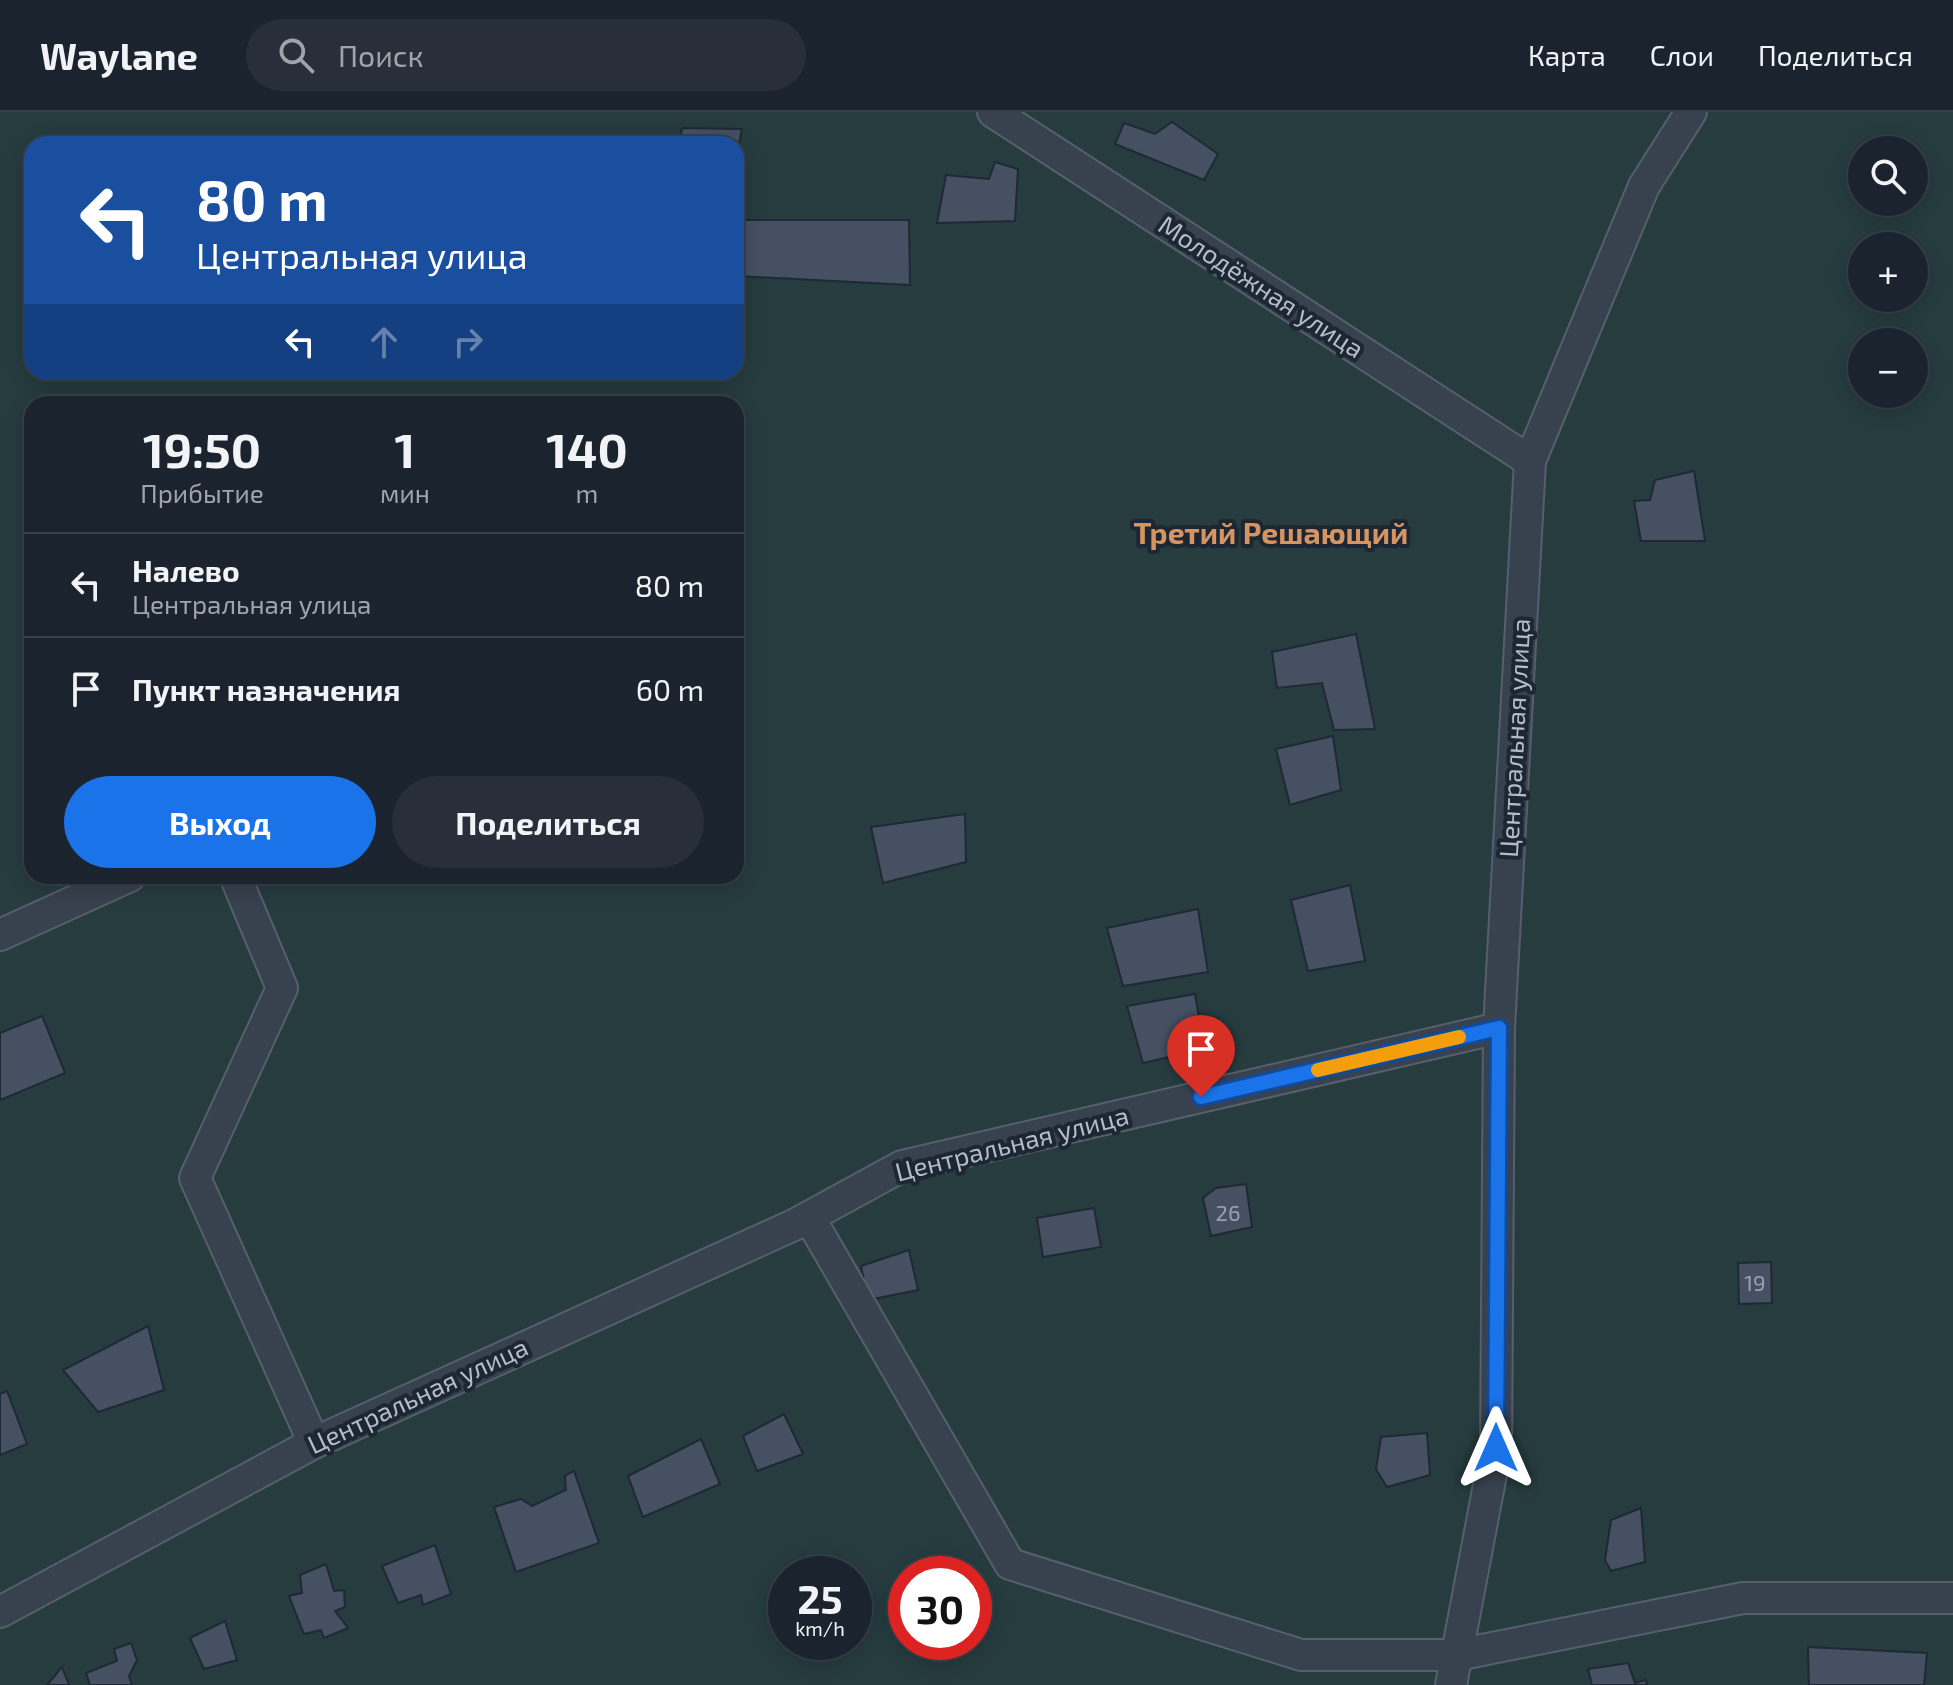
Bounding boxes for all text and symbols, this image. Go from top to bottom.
search box [246,19,806,91]
text: Waylane [40,32,198,78]
icon: search [274,33,318,77]
text: Поиск [338,37,424,73]
text: Карта [1528,38,1606,72]
text: Слои [1650,38,1714,72]
text: Поделиться [1758,38,1913,72]
map controls [1848,136,1928,408]
button: search [1848,136,1928,216]
text: 80 m [196,165,328,232]
icon: left [64,168,168,272]
street label: Молодёжная улица [1153,208,1370,364]
button: + [1848,232,1928,312]
text: Центральная улица [196,233,528,276]
icon: left [278,320,322,364]
icon: ahead [362,320,406,364]
icon: right [446,320,490,364]
button: − [1848,328,1928,408]
text: 19:50 [143,420,261,478]
text: 1 [395,420,415,478]
text: 140 [546,420,628,478]
text: Прибытие [140,477,264,508]
text: мин [380,477,430,508]
text: m [576,477,598,508]
district label: Третий Решающий [1134,514,1408,550]
text: Налево [132,552,240,588]
icon: left [64,563,108,607]
text: 80 m [635,567,704,603]
text: Центральная улица [132,588,371,619]
street label: Центральная улица [1492,618,1536,858]
icon: arrive [64,667,108,711]
text: Пункт назначения [132,671,400,707]
text: 60 m [636,671,704,707]
button: Выход [64,776,376,868]
button: Поделиться [392,776,704,868]
pin [1167,1015,1235,1097]
icon: arrive [1179,1027,1223,1071]
street label: Центральная улица [892,1099,1132,1188]
house number: 26 [1216,1199,1240,1225]
house number: 19 [1744,1269,1766,1295]
street label: Центральная улица [302,1330,533,1460]
position arrow [1454,1406,1538,1490]
speed limit sign: 30 [888,1556,992,1660]
text: 25 [797,1574,843,1622]
text: km/h [795,1616,845,1640]

